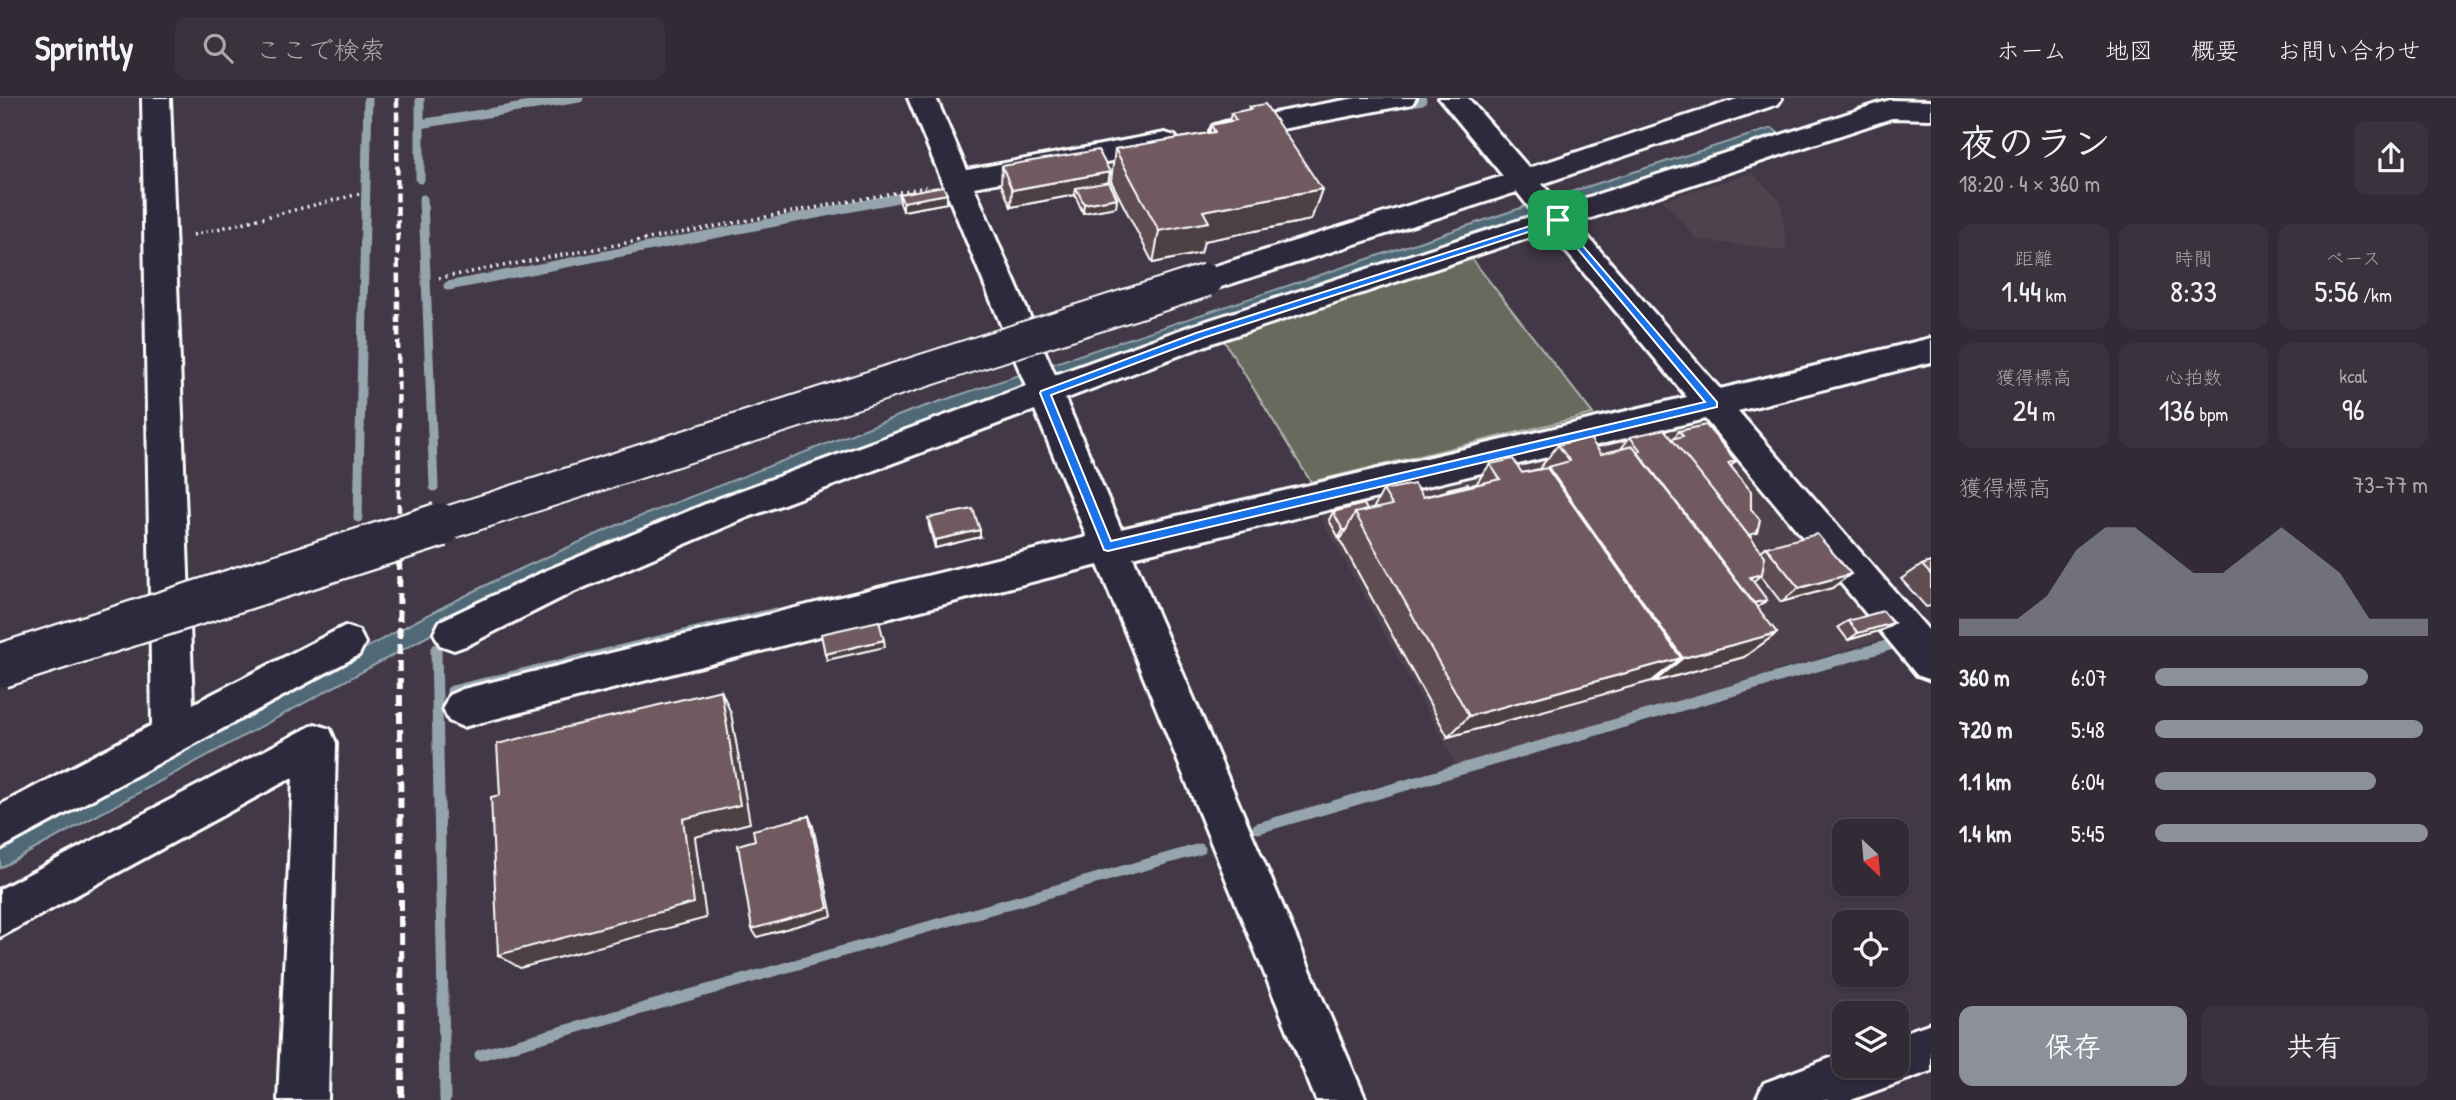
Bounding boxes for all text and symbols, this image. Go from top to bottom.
search box [175,17,665,80]
text: Sprintly [35,26,133,70]
icon: search [199,29,237,67]
text: ここで検索 [255,32,385,67]
text: ホーム [1996,34,2067,66]
text: 地図 [2105,34,2153,66]
text: 概要 [2191,34,2239,66]
text: お問い合わせ [2277,34,2421,66]
text: 夜のラン [1959,116,2111,168]
button: share [2354,121,2428,195]
text: 18:20 · 4 × 360 m [1959,168,2100,199]
pin [1528,190,1588,250]
icon: arrive [1539,201,1577,239]
text: 距離 [2015,245,2053,271]
text: 時間 [2174,245,2213,271]
text: ペース [2325,245,2381,271]
text: 1.44 [2001,271,2041,311]
text: 8:33 [2170,271,2217,311]
text: 5:56 [2314,271,2359,311]
text: km [2041,282,2066,308]
text: /km [2359,282,2392,308]
text: kcal [2339,363,2367,389]
text: 獲得標高 [1996,364,2072,390]
text: 心拍数 [2165,364,2222,390]
text: 96 [2342,389,2365,429]
text: 24 [2013,390,2038,430]
text: 136 [2159,390,2195,430]
text: m [2038,401,2055,427]
text: bpm [2195,401,2228,427]
text: 73–77 m [2353,469,2428,500]
text: 獲得標高 [1959,472,2051,503]
text: 360 m [1959,662,2010,693]
text: 6:07 [2071,662,2107,693]
text: 720 m [1959,714,2012,745]
text: 5:48 [2071,714,2105,745]
text: 1.1 km [1959,766,2011,797]
text: 6:04 [2071,766,2104,797]
text: 1.4 km [1959,818,2011,849]
text: 5:45 [2071,818,2104,849]
north arrow [1832,819,1909,896]
map controls [1832,819,1909,1078]
button: locate [1832,910,1909,987]
button: layers [1832,1001,1909,1078]
button: 保存 [1959,1006,2187,1086]
button: 共有 [2201,1006,2428,1086]

